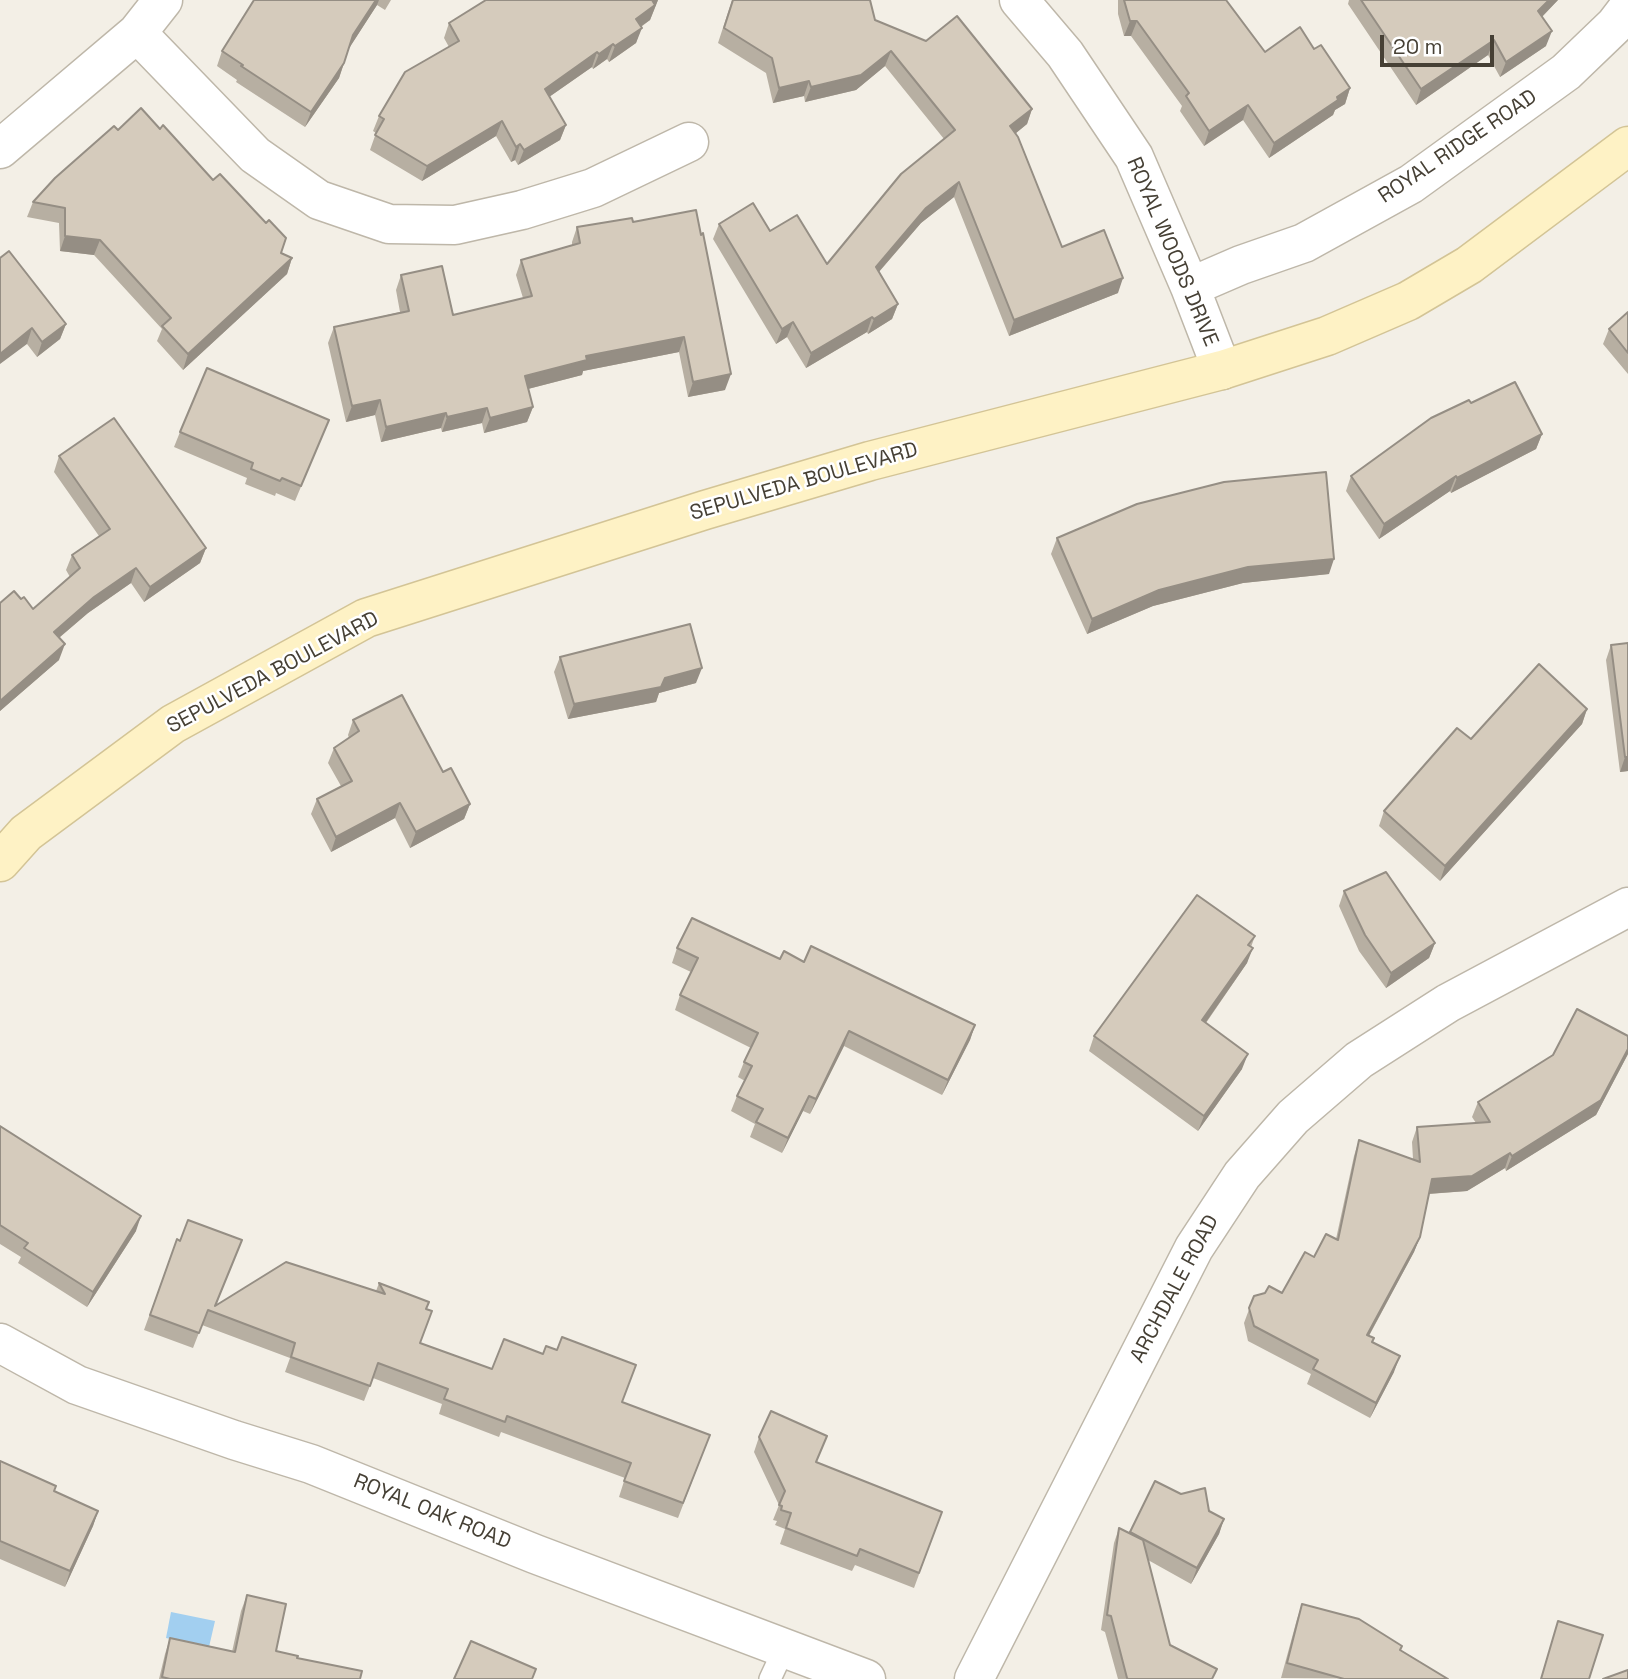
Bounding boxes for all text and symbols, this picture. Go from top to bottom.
scale bar [1383,21,1497,65]
text: 20 m [1393,33,1443,60]
street label: ROYAL RIDGE ROAD [1374,85,1542,209]
street label: ROYAL WOODS DRIVE [1121,154,1223,350]
street label: SEPULVEDA BOULEVARD [687,437,921,527]
street label: SEPULVEDA BOULEVARD [163,607,383,739]
street label: ARCHDALE ROAD [1125,1211,1225,1367]
street label: ROYAL OAK ROAD [350,1469,514,1555]

